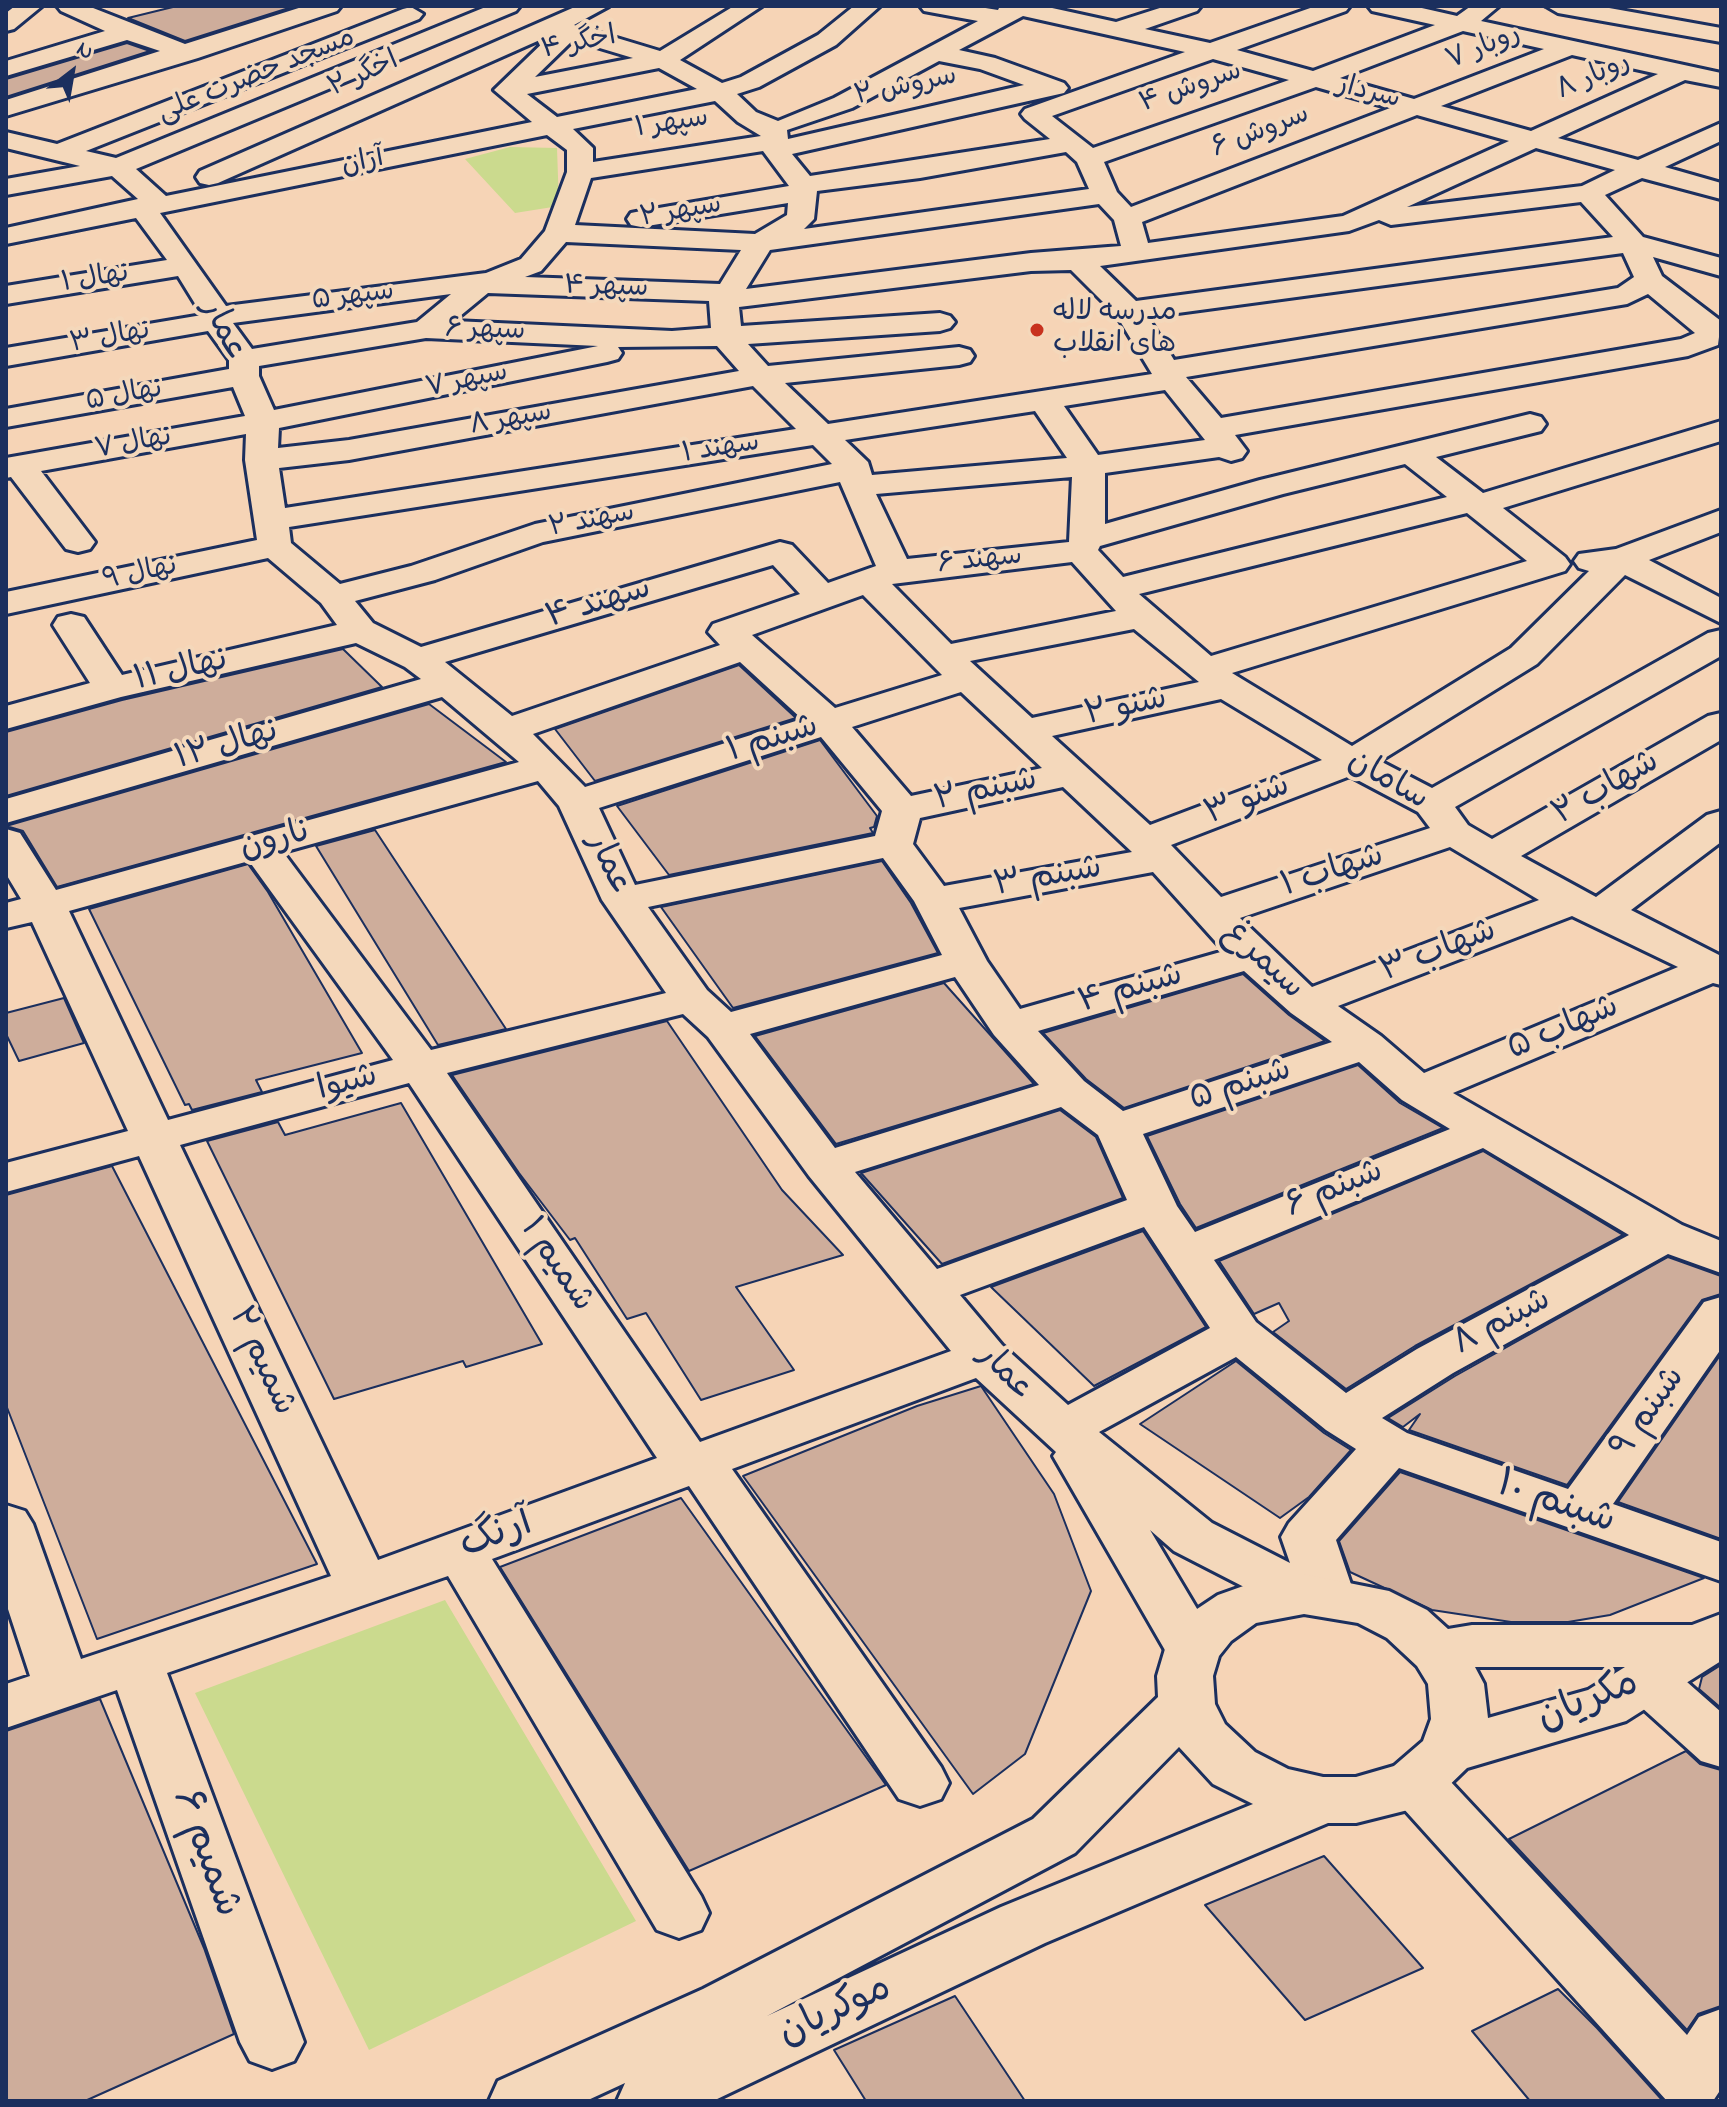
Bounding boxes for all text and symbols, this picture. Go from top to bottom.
street label: روبار ۷ [1442,19,1526,79]
street label: اخگر ۴ [539,21,619,69]
street label: مسجد حضرت علی [154,22,360,132]
north arrow [32,32,112,112]
text: N [70,34,99,69]
street label: اخگر ۲ [323,46,405,106]
street label: روبار ۸ [1552,47,1636,109]
street label: سروش ۴ [1135,56,1247,122]
street label: سروش ۲ [852,61,960,115]
street label: سردار [1333,70,1403,118]
street label: سروش ۶ [1207,99,1315,167]
street label: سپهر ۱ [633,103,711,147]
street label: آران [339,143,387,185]
street label: سپهر ۲ [638,189,724,237]
street label: نهال ۱ [59,258,133,302]
street label: سپهر ۴ [563,271,649,307]
street label: سپهر ۵ [310,276,396,320]
street label: عمار [189,293,255,369]
place label: مدرسه لاله های انقلاب [1053,297,1177,363]
street label: سپهر ۶ [444,314,526,350]
street label: نهال ۳ [68,315,154,363]
marker: مدرسه لاله های انقلاب [1028,321,1046,339]
street label: سپهر ۷ [423,357,511,407]
street label: نهال ۵ [83,374,167,420]
street label: سپهر ۸ [467,397,555,445]
street label: نهال ۷ [92,422,176,468]
street label: سهند ۱ [680,427,762,473]
street label: سهند ۲ [546,497,638,547]
street label: سهند ۶ [936,541,1024,583]
street label: نهال ۹ [100,551,182,599]
street label: سهند ۴ [541,570,657,640]
street label: نهال ۱۱ [130,641,234,703]
street label: شنو ۲ [1081,680,1171,738]
street label: شبنم ۱ [722,708,824,774]
street label: نهال ۱۲ [171,713,285,781]
street label: سامان [1339,743,1435,821]
street label: شهاب ۲ [1546,743,1668,837]
street label: شبنم ۲ [931,761,1041,823]
street label: شنو ۳ [1200,767,1296,837]
street label: نارون [236,813,316,871]
street label: عمار [574,827,640,903]
street label: شهاب ۱ [1276,837,1390,909]
street label: شبنم ۳ [991,849,1105,909]
street label: شهاب ۳ [1375,912,1503,994]
street label: سیمرغ [1213,914,1311,1010]
street label: شبنم ۴ [1074,957,1188,1025]
street label: شهاب ۵ [1502,988,1626,1072]
street label: شبنم ۵ [1185,1051,1297,1123]
street label: شیوا [314,1057,382,1113]
street label: شبنم ۶ [1280,1153,1390,1229]
street label: شمیم ۱ [509,1211,601,1321]
street label: شبنم ۸ [1447,1281,1559,1367]
street label: شمیم ۲ [217,1301,303,1423]
street label: عمار [967,1337,1041,1411]
street label: شبنم ۹ [1604,1360,1696,1468]
street label: شبنم ۱۰ [1489,1462,1621,1548]
street label: آرنگ [454,1502,540,1572]
street label: مکریان [1531,1661,1647,1745]
street label: شمیم ۶ [159,1783,249,1925]
street label: موکریان [772,1966,900,2060]

